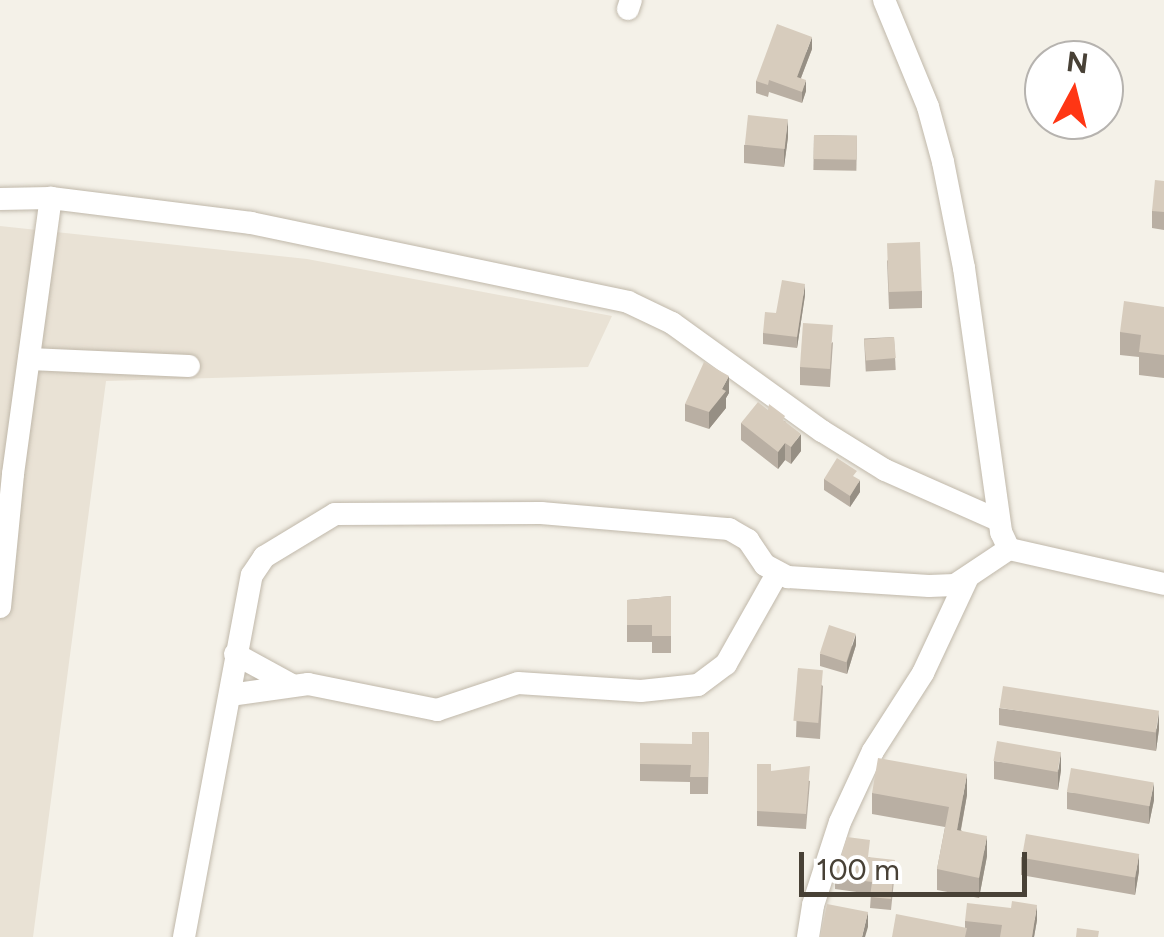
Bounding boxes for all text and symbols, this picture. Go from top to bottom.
north arrow [1024,40,1124,140]
text: N [1065,44,1090,80]
scale bar [804,832,1032,894]
text: 100 m [816,851,900,888]

